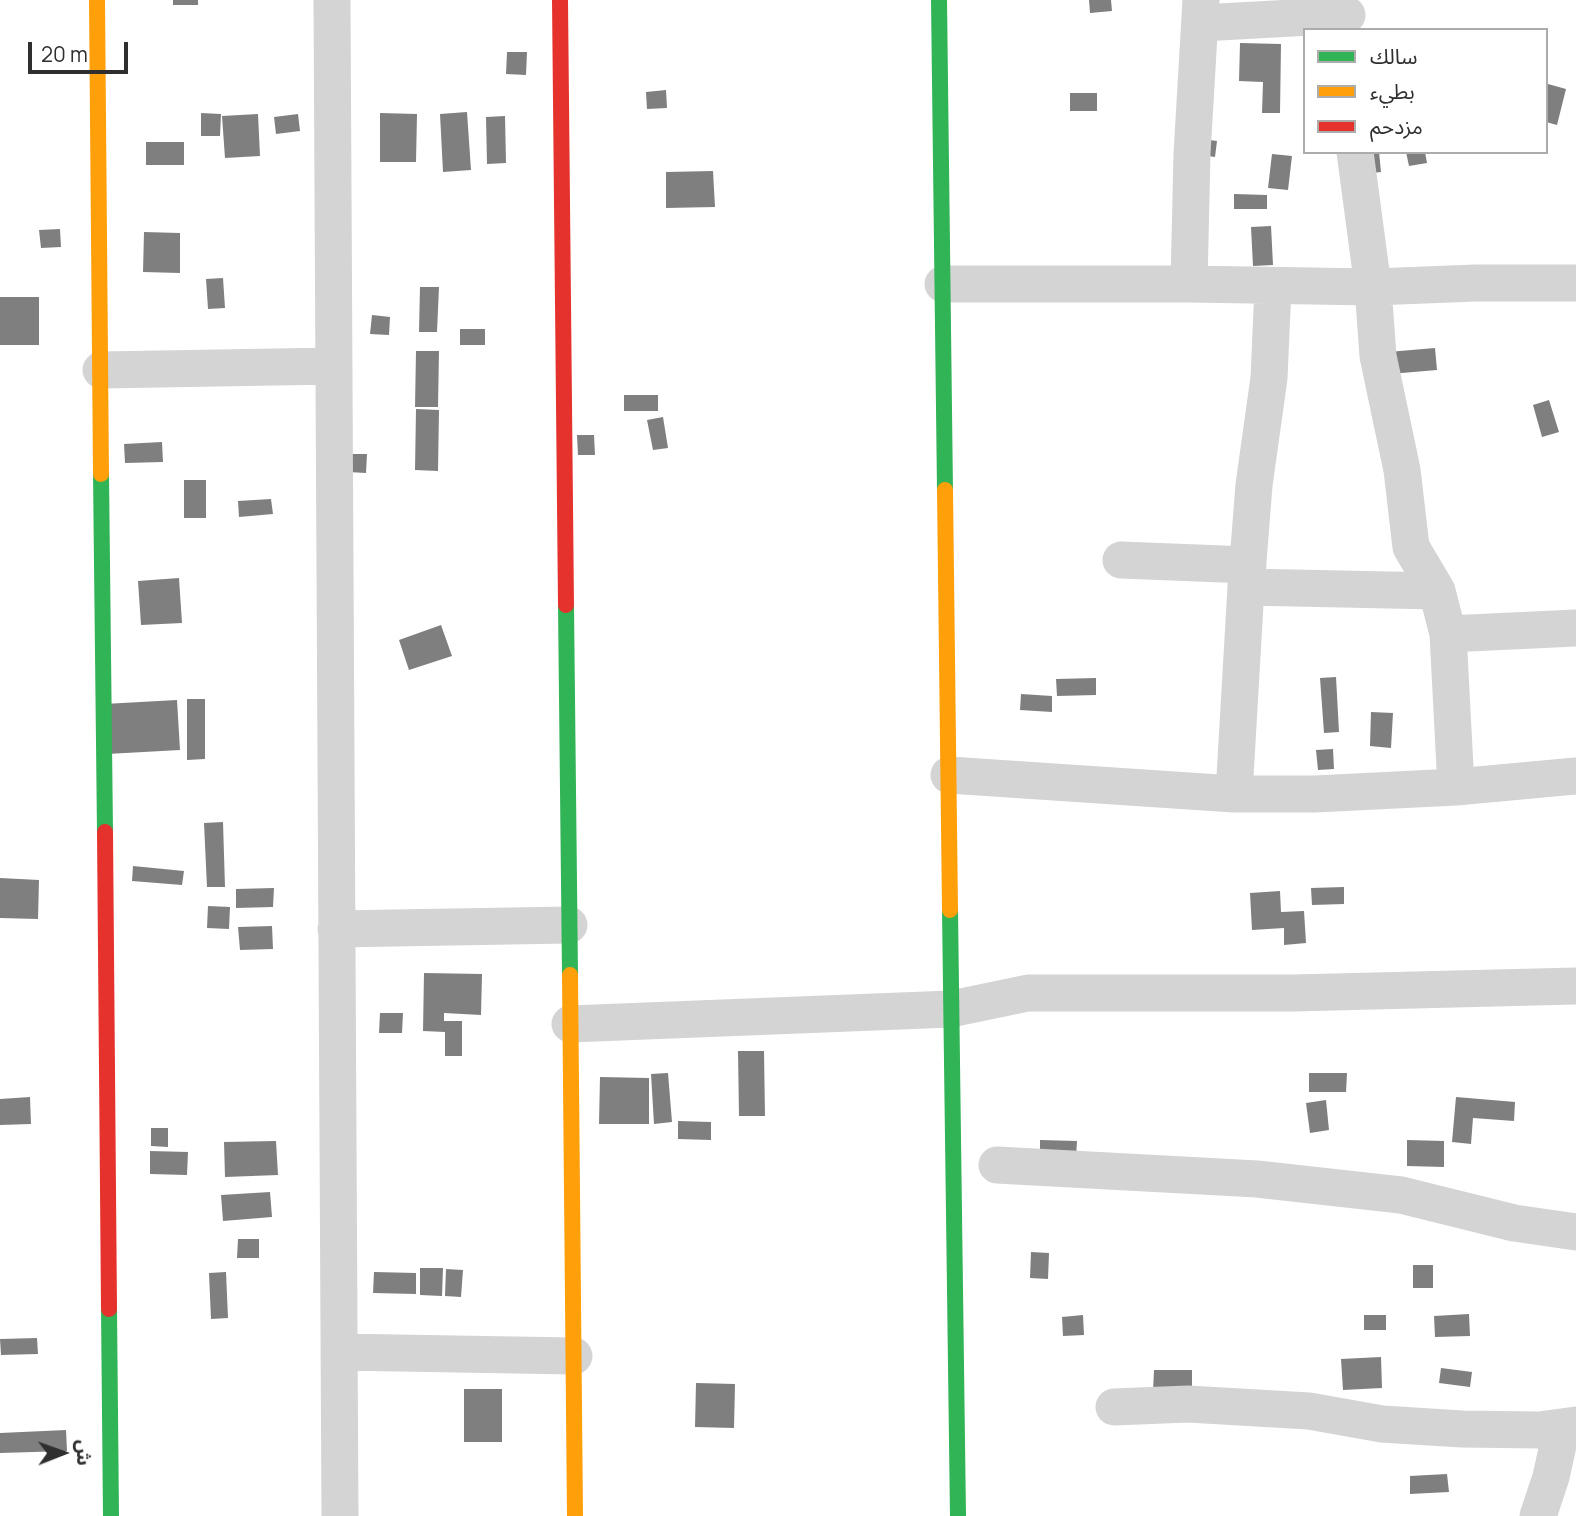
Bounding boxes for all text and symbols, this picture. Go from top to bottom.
scale bar [32,28,131,72]
legend [1303,28,1548,154]
text: 20 m [41,40,88,68]
text: سالك [1370,42,1417,70]
text: بطيء [1370,77,1415,105]
text: مزدحم [1370,112,1423,140]
north arrow [28,1418,98,1488]
text: ش [71,1439,97,1466]

